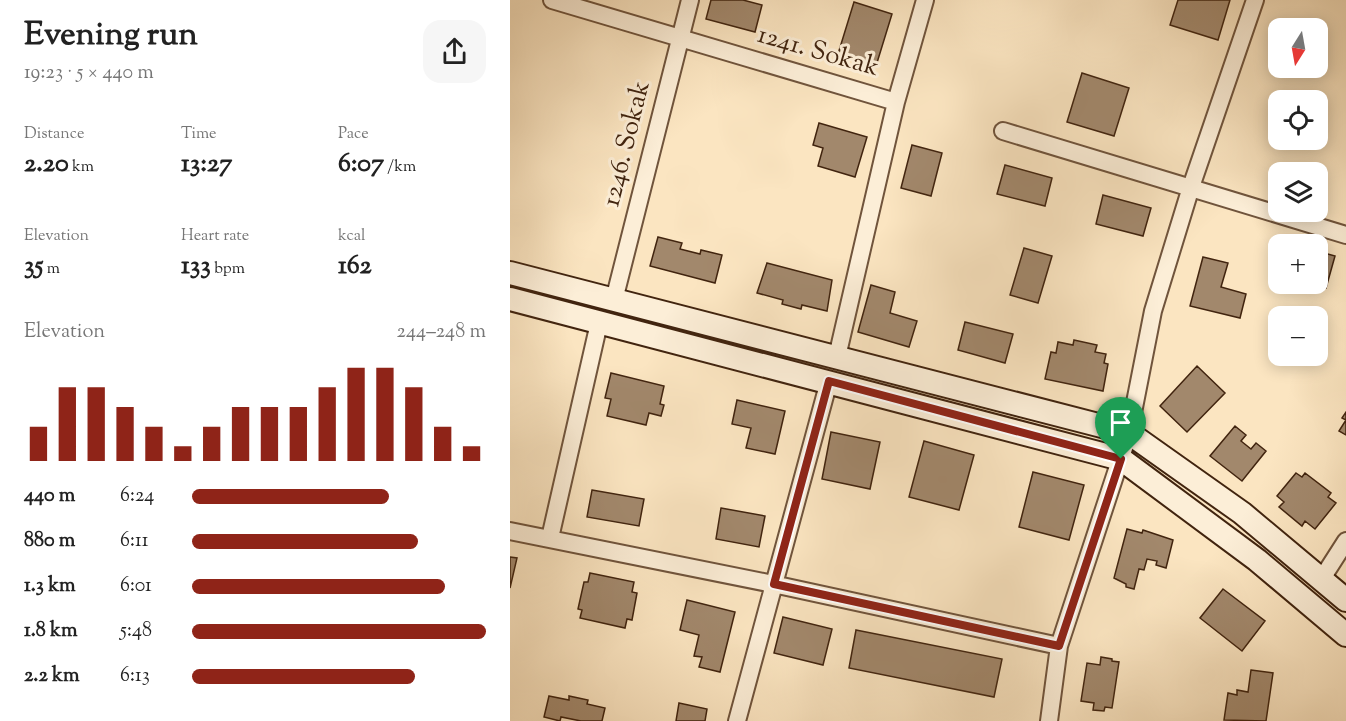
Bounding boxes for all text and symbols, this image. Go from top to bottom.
text: Evening run [24,12,198,60]
street label: 1241. Sokak [753,17,883,87]
north arrow [1268,18,1328,78]
map controls [1268,18,1328,366]
button: share [423,20,486,83]
text: 19:23 · 5 × 440 m [24,59,154,88]
street label: 1246. Sokak [594,77,660,211]
button: locate [1268,90,1328,150]
text: Distance [24,123,84,146]
text: Time [181,123,217,146]
text: Pace [338,123,369,146]
text: 2.20 [24,146,69,183]
text: 13:27 [181,146,232,183]
text: 6:07 [338,146,384,183]
text: km [69,156,94,179]
text: /km [384,156,416,179]
button: layers [1268,162,1328,222]
text: Elevation [24,225,89,248]
text: Heart rate [181,225,249,248]
text: kcal [338,225,366,248]
button: + [1268,234,1328,294]
text: 35 [24,248,43,285]
text: 133 [181,248,211,285]
text: 162 [338,248,372,285]
text: m [43,258,60,281]
text: bpm [211,258,245,281]
button: − [1268,306,1328,366]
text: Elevation [24,318,105,347]
text: 244–248 m [397,318,486,347]
pin [1095,397,1146,459]
icon: arrive [1104,406,1137,439]
text: 440 m [24,482,75,511]
text: 6:24 [120,482,154,511]
text: 880 m [24,527,75,556]
text: 6:11 [120,527,149,556]
text: 1.3 km [24,572,76,601]
text: 6:01 [120,572,152,601]
text: 1.8 km [24,617,78,646]
text: 5:48 [120,617,152,646]
text: 2.2 km [24,662,79,691]
text: 6:13 [120,662,150,691]

